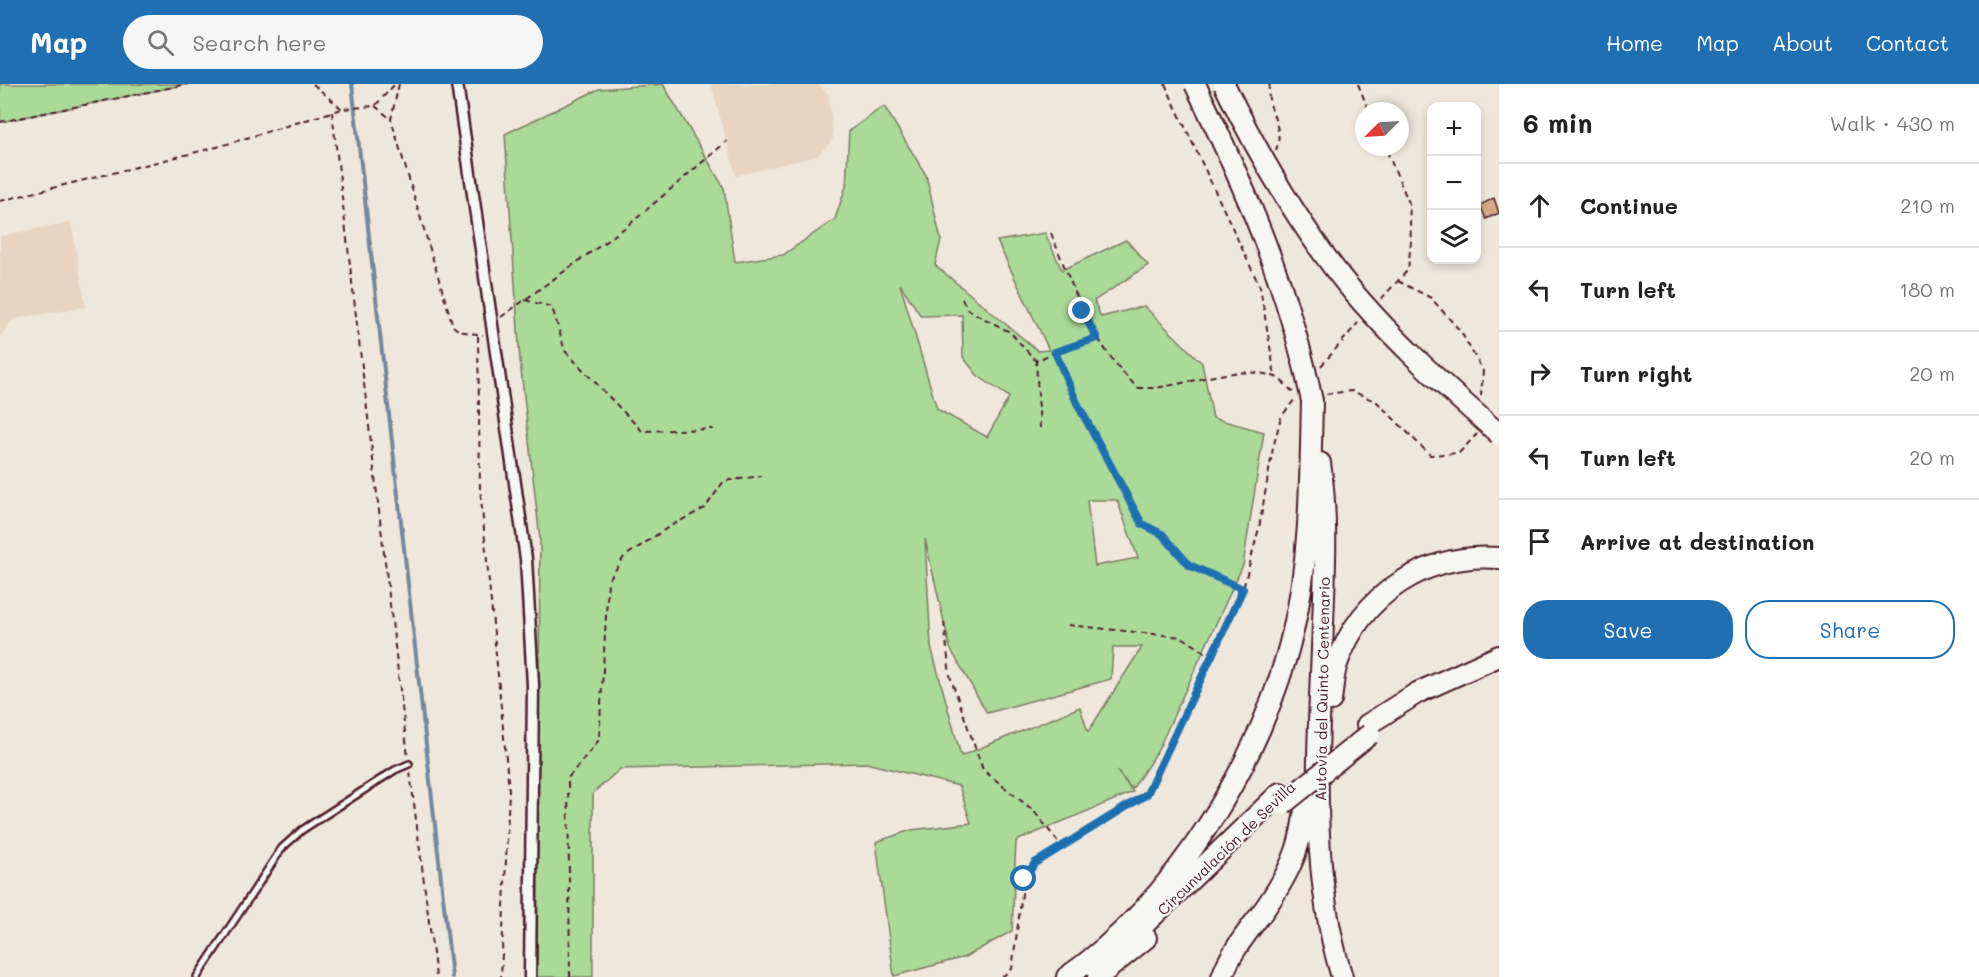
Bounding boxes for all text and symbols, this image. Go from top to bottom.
search box [123,15,543,69]
text: Map [30,24,87,60]
icon: search [144,26,177,59]
text: Search here [192,28,326,57]
text: Home [1606,29,1663,56]
text: Map [1696,29,1739,56]
text: About [1772,29,1833,56]
text: Contact [1866,29,1949,56]
north arrow [1355,102,1409,156]
map controls [1427,102,1481,264]
button: + [1427,102,1481,156]
text: 6 min [1523,106,1592,140]
text: Walk · 430 m [1830,110,1955,136]
button: − [1427,156,1481,210]
icon: ahead [1523,189,1556,222]
text: Continue [1580,191,1678,220]
text: 210 m [1900,192,1955,218]
button: layers [1427,210,1481,264]
icon: left [1523,273,1556,306]
text: Turn left [1580,275,1676,304]
text: 180 m [1899,276,1955,302]
route end [1068,297,1094,323]
icon: right [1523,357,1556,390]
text: Turn right [1580,359,1692,388]
text: 20 m [1909,360,1955,386]
icon: left [1523,441,1556,474]
text: Turn left [1580,443,1676,472]
text: 20 m [1909,444,1955,470]
icon: arrive [1523,525,1556,558]
text: Arrive at destination [1580,527,1815,556]
street label: Autovía del Quinto Centenario [1310,577,1334,801]
button: Save [1523,600,1733,659]
button: Share [1745,600,1955,659]
street label: Circunvalación de Sevilla [1153,777,1299,919]
route start [1010,865,1036,891]

